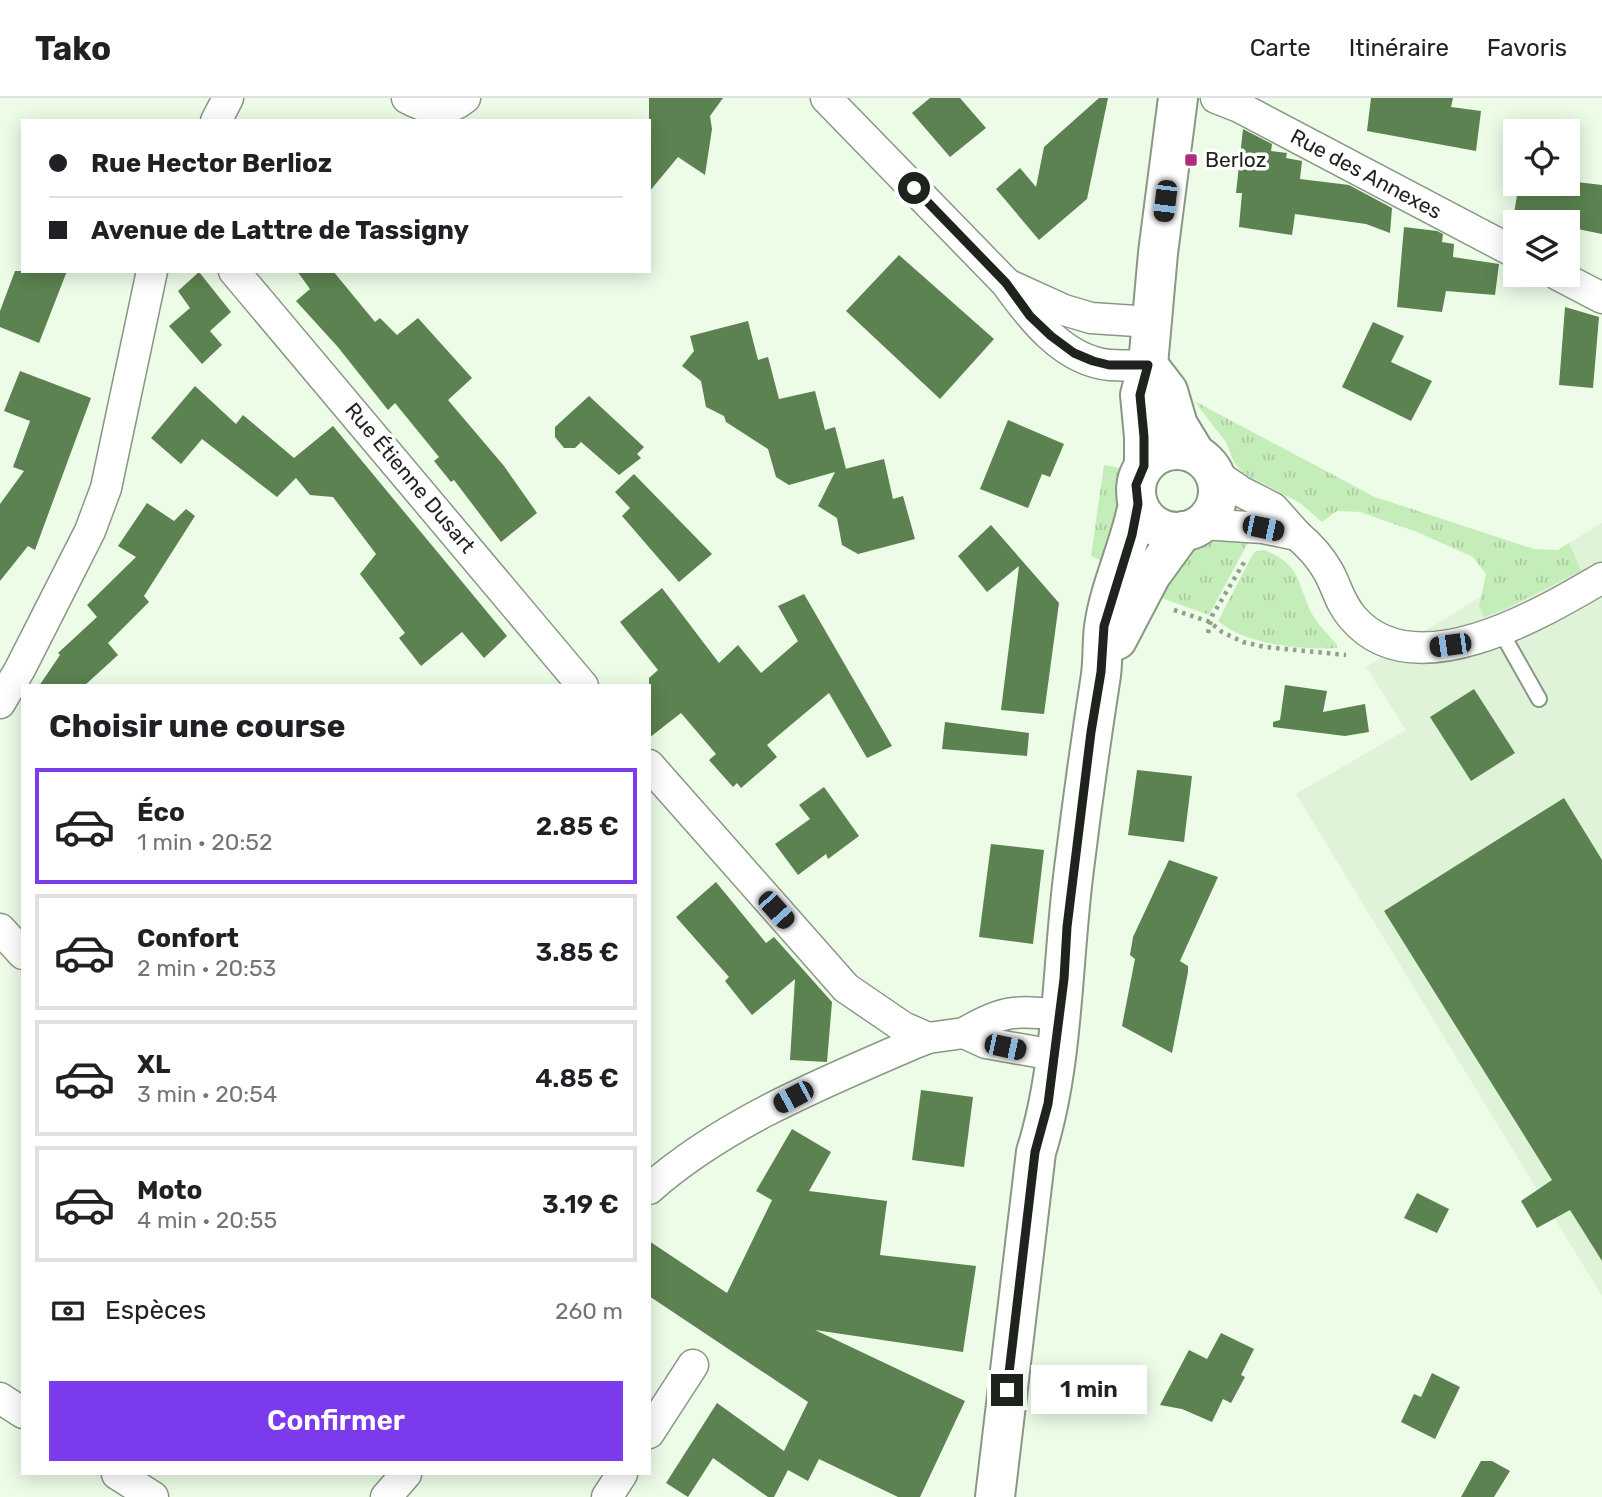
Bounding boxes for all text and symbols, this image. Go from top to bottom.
text: Tako [35,29,111,68]
text: Carte [1250,34,1311,62]
text: Itinéraire [1349,34,1449,62]
text: Favoris [1487,34,1567,62]
map controls [1503,119,1580,287]
button: locate [1503,119,1580,196]
street label: Rue des Annexes [1286,123,1446,224]
place label: Berloz [1205,147,1267,172]
text: Rue Hector Berlioz [91,148,332,179]
marker: Berloz [1183,152,1199,168]
route start [898,172,930,204]
car [1153,179,1178,223]
button: layers [1503,210,1580,287]
text: Avenue de Lattre de Tassigny [91,215,469,246]
street label: Rue Étienne Dusart [340,397,481,558]
car [1241,513,1286,543]
car [1428,632,1473,658]
text: Choisir une course [49,707,346,745]
icon: car [53,795,116,858]
text: Éco [137,797,185,828]
text: 2.85 € [536,811,619,842]
text: 1 min · 20:52 [137,828,272,856]
car [755,887,798,933]
icon: car [53,921,116,984]
text: Confort [137,923,239,954]
text: 3.85 € [536,937,619,968]
text: 2 min · 20:53 [137,954,276,982]
car [983,1032,1028,1062]
icon: car [53,1047,116,1110]
text: XL [137,1049,170,1080]
text: 4.85 € [535,1063,619,1094]
car [770,1078,817,1116]
text: 3 min · 20:54 [137,1080,277,1108]
icon: car [53,1173,116,1236]
text: Moto [137,1175,202,1206]
text: 3.19 € [542,1189,619,1220]
text: 4 min · 20:55 [137,1206,277,1234]
icon: cash [49,1292,87,1330]
text: Espèces [105,1295,206,1326]
text: 260 m [555,1297,623,1325]
callout: 1 min [1032,1366,1147,1414]
route end [991,1374,1023,1406]
text: 1 min [1060,1375,1118,1403]
button: Confirmer [49,1381,623,1461]

